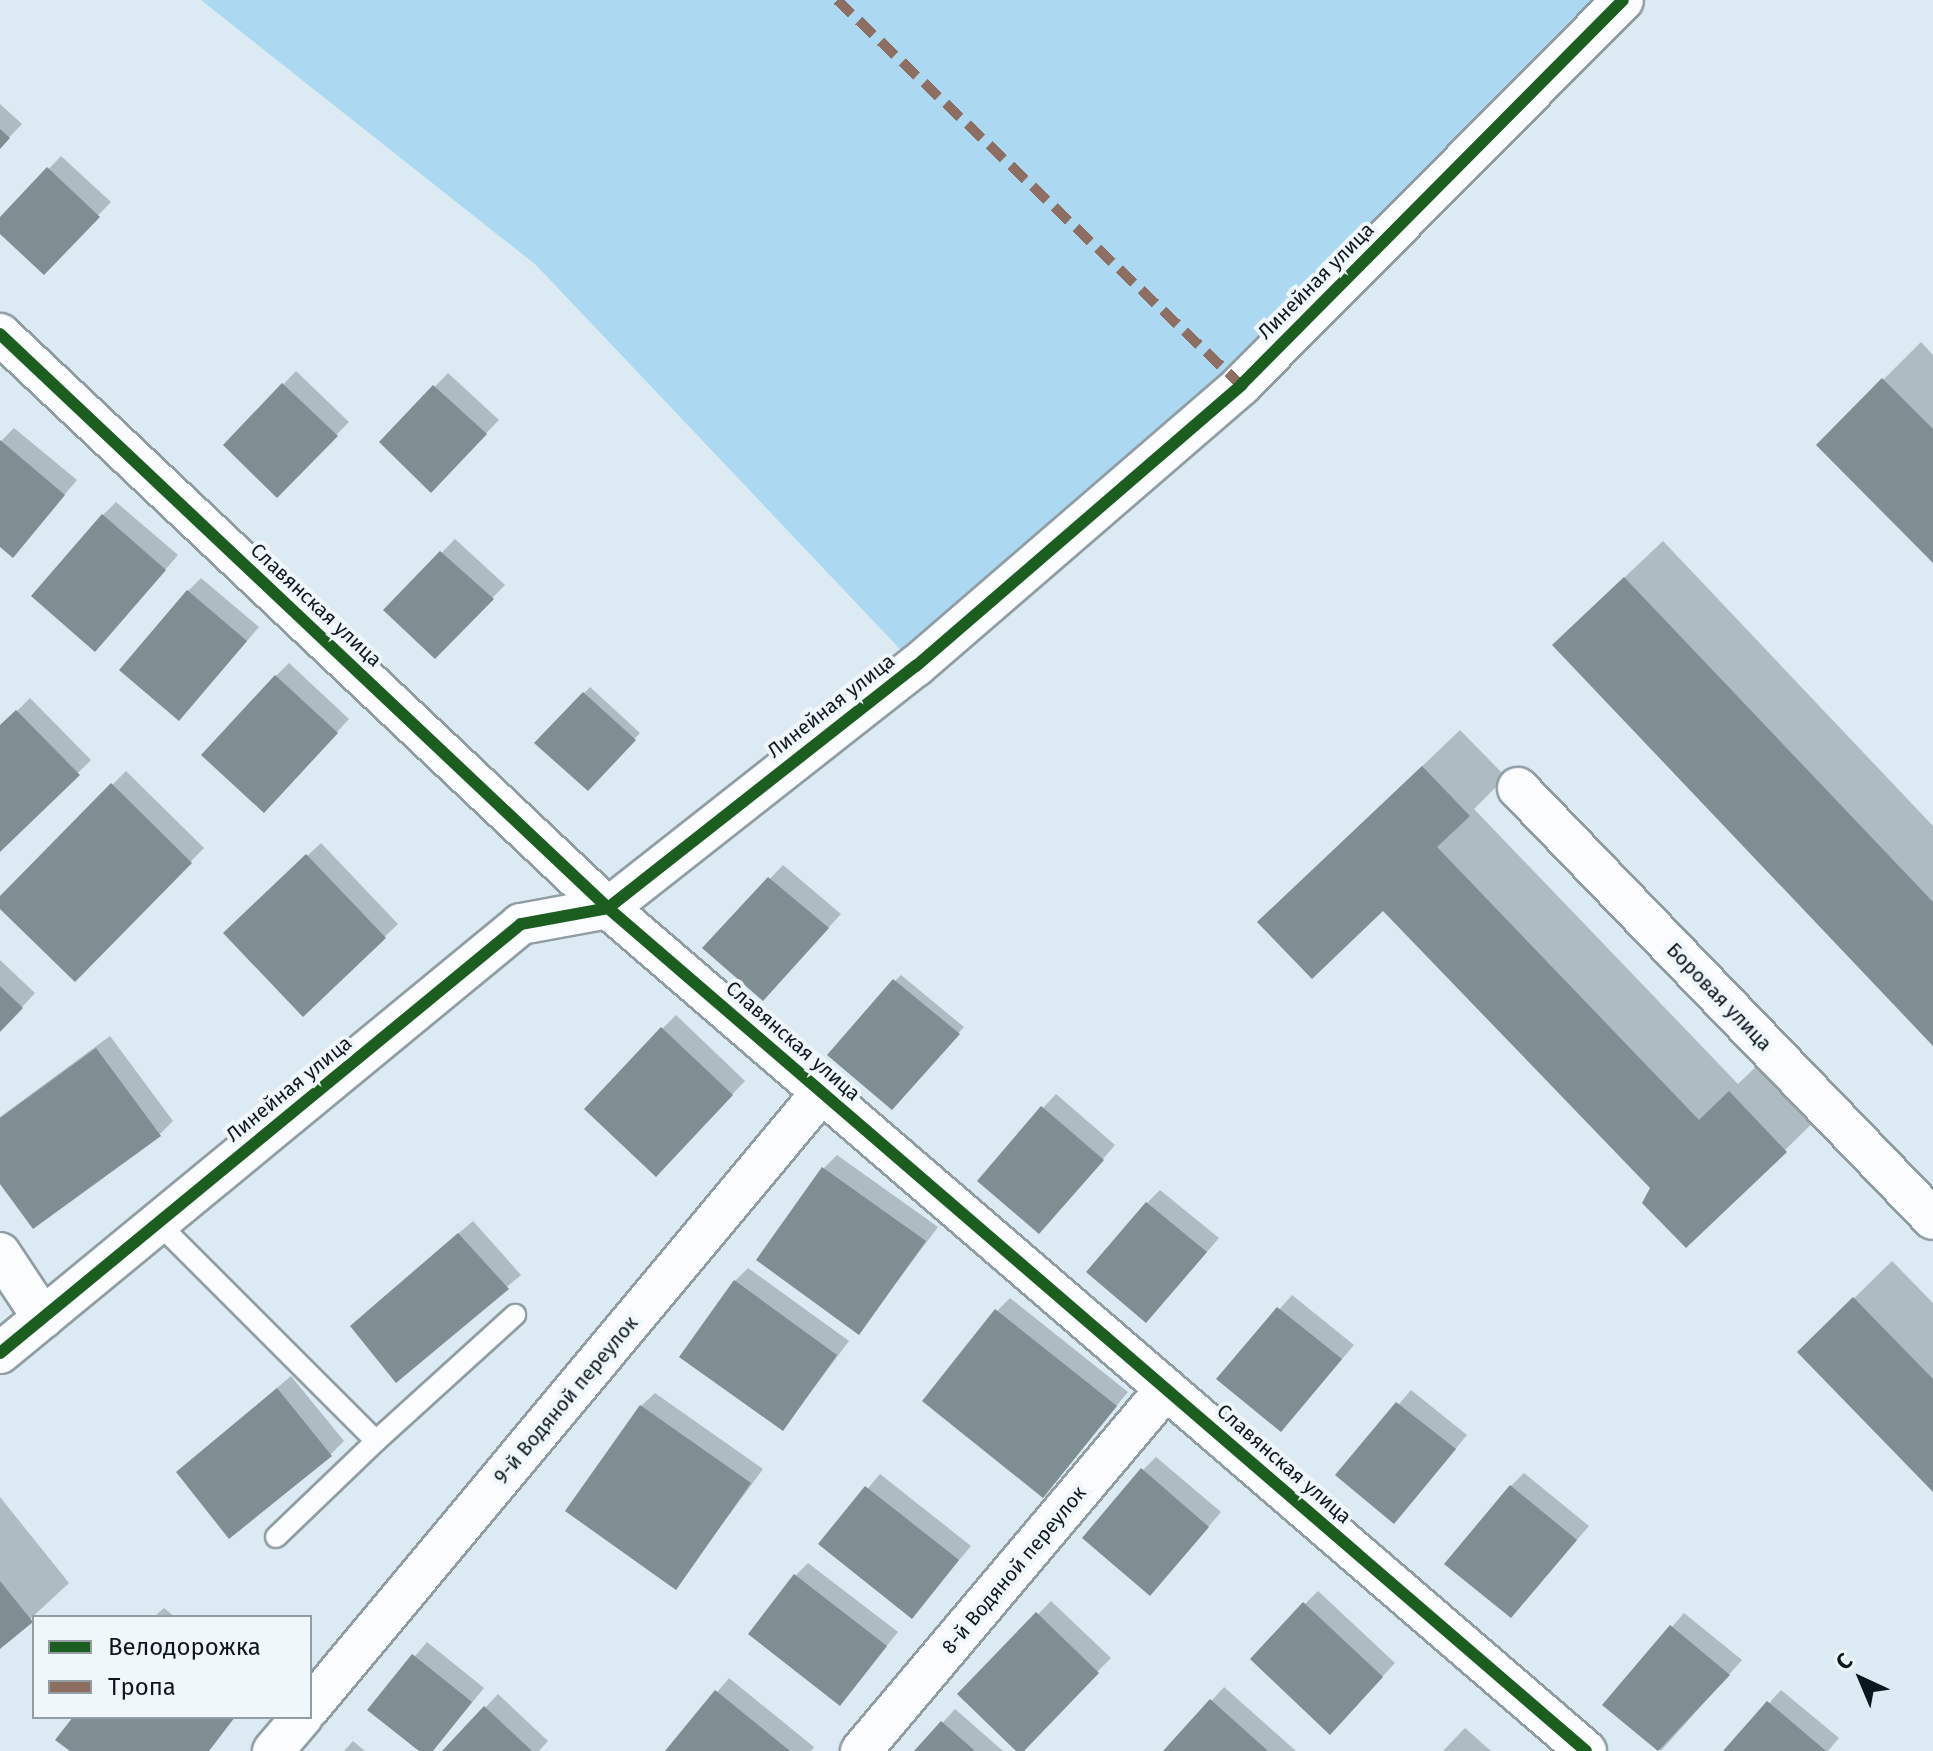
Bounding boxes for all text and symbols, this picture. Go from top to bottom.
street label: Линейная улица [1253,218,1379,344]
street label: Славянская улица [246,538,386,672]
street label: Линейная улица [763,649,899,763]
street label: Боровая улица [1661,938,1777,1056]
street label: Славянская улица [721,976,865,1106]
street label: Линейная улица [221,1031,357,1147]
street label: 9-й Водяной переулок [489,1311,643,1489]
street label: Славянская улица [1212,1399,1356,1529]
street label: 8-й Водяной переулок [937,1481,1091,1659]
legend [32,1615,312,1719]
text: Велодорожка [108,1633,261,1661]
north arrow [1821,1639,1901,1719]
text: С [1830,1647,1858,1675]
text: Тропа [108,1673,176,1701]

